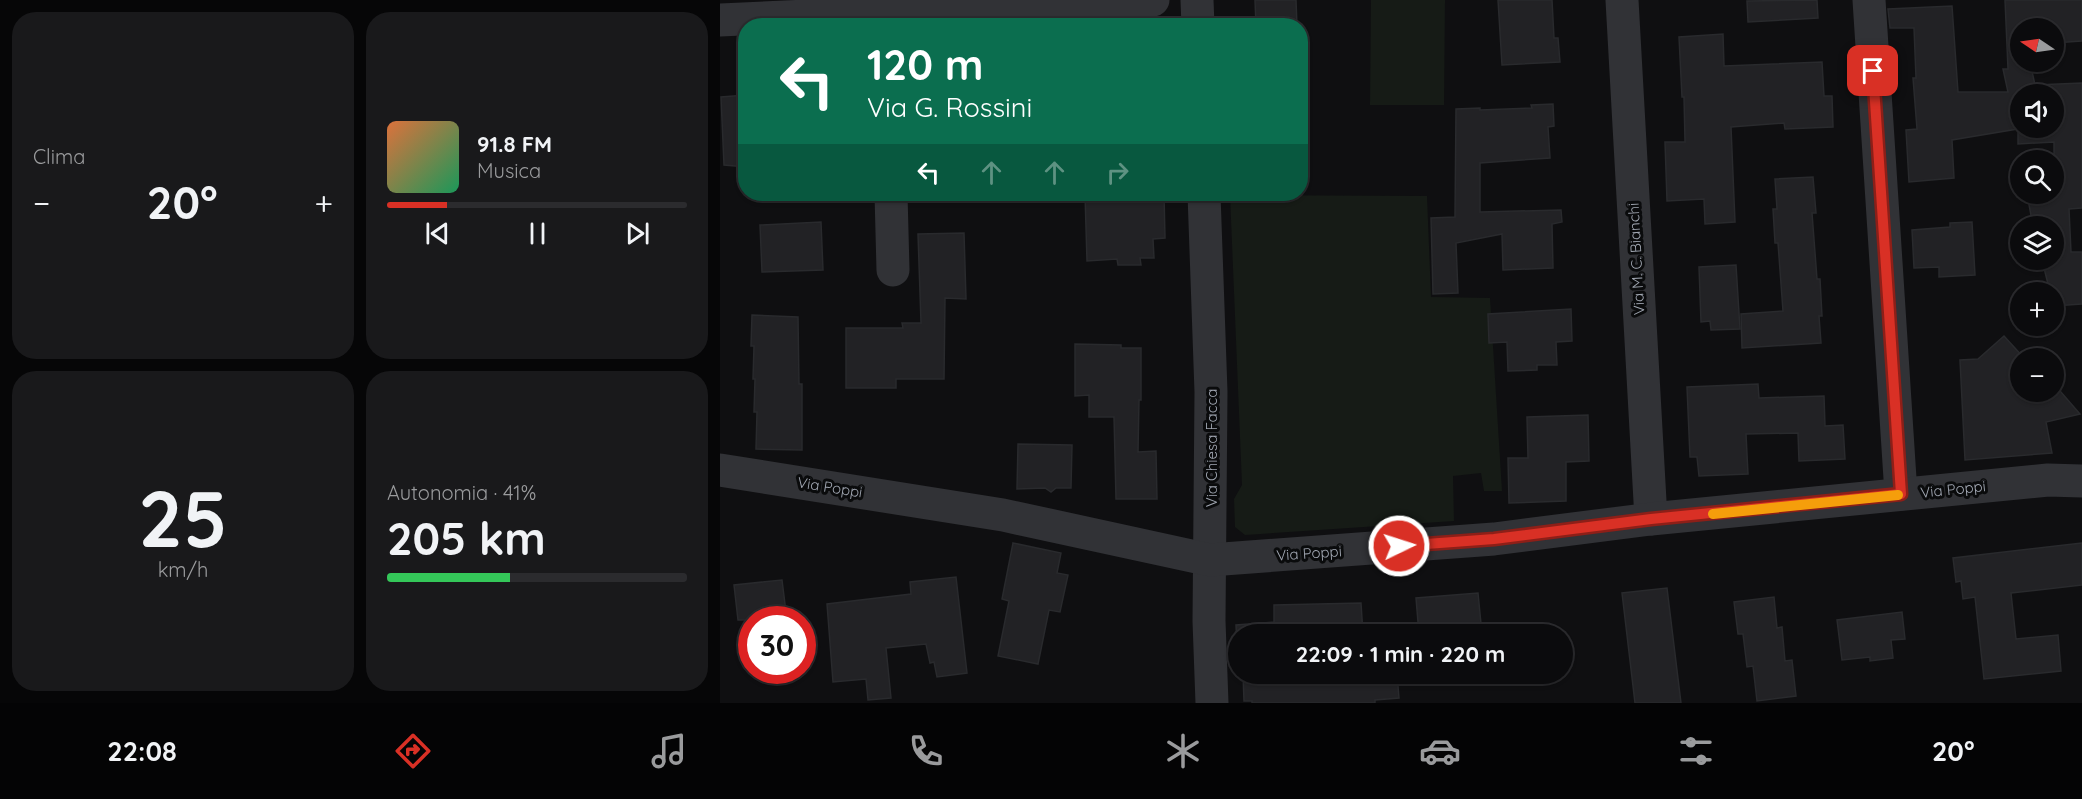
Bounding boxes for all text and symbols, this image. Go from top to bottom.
north arrow [2010,18,2064,72]
map controls [2010,18,2064,402]
text: 120 m [867,38,984,91]
icon: left [768,42,846,120]
pin [1847,45,1898,96]
icon: arrive [1856,54,1889,87]
button: sound [2010,84,2064,138]
text: Via G. Rossini [867,90,1032,124]
text: 91.8 FM [477,130,552,158]
text: Clima [33,144,85,169]
button: search [2010,150,2064,204]
icon: left [912,156,945,189]
icon: ahead [975,156,1008,189]
icon: ahead [1038,156,1071,189]
icon: right [1101,156,1134,189]
text: Musica [477,158,541,183]
text: 20° [147,174,218,230]
text: − [33,182,50,223]
text: + [314,182,333,223]
street label: Via M. C. Bianchi [1624,202,1648,316]
button: layers [2010,216,2064,270]
icon: previous [421,217,454,250]
icon: pause [521,217,554,250]
icon: next [621,217,654,250]
button: + [2010,282,2064,336]
button: − [2010,348,2064,402]
street label: Via Chiesa Facca [1202,389,1221,507]
text: 25 [138,469,228,567]
street label: Via Poppi [796,472,864,502]
street label: Via Poppi [1919,476,1987,502]
text: Autonomia · 41% [387,480,536,505]
text: 205 km [387,510,546,566]
position arrow [1367,514,1431,578]
street label: Via Poppi [1276,541,1342,565]
text: km/h [158,557,208,582]
speed limit sign: 30 [738,606,816,684]
text: 22:09 · 1 min · 220 m [1296,640,1505,668]
icon: directions [392,730,434,772]
icon: music [648,730,690,772]
icon: phone [905,730,947,772]
icon: climate [1162,730,1204,772]
icon: car [1419,730,1461,772]
icon: filters [1675,730,1717,772]
text: 22:08 [107,734,177,768]
text: 20° [1932,734,1975,768]

